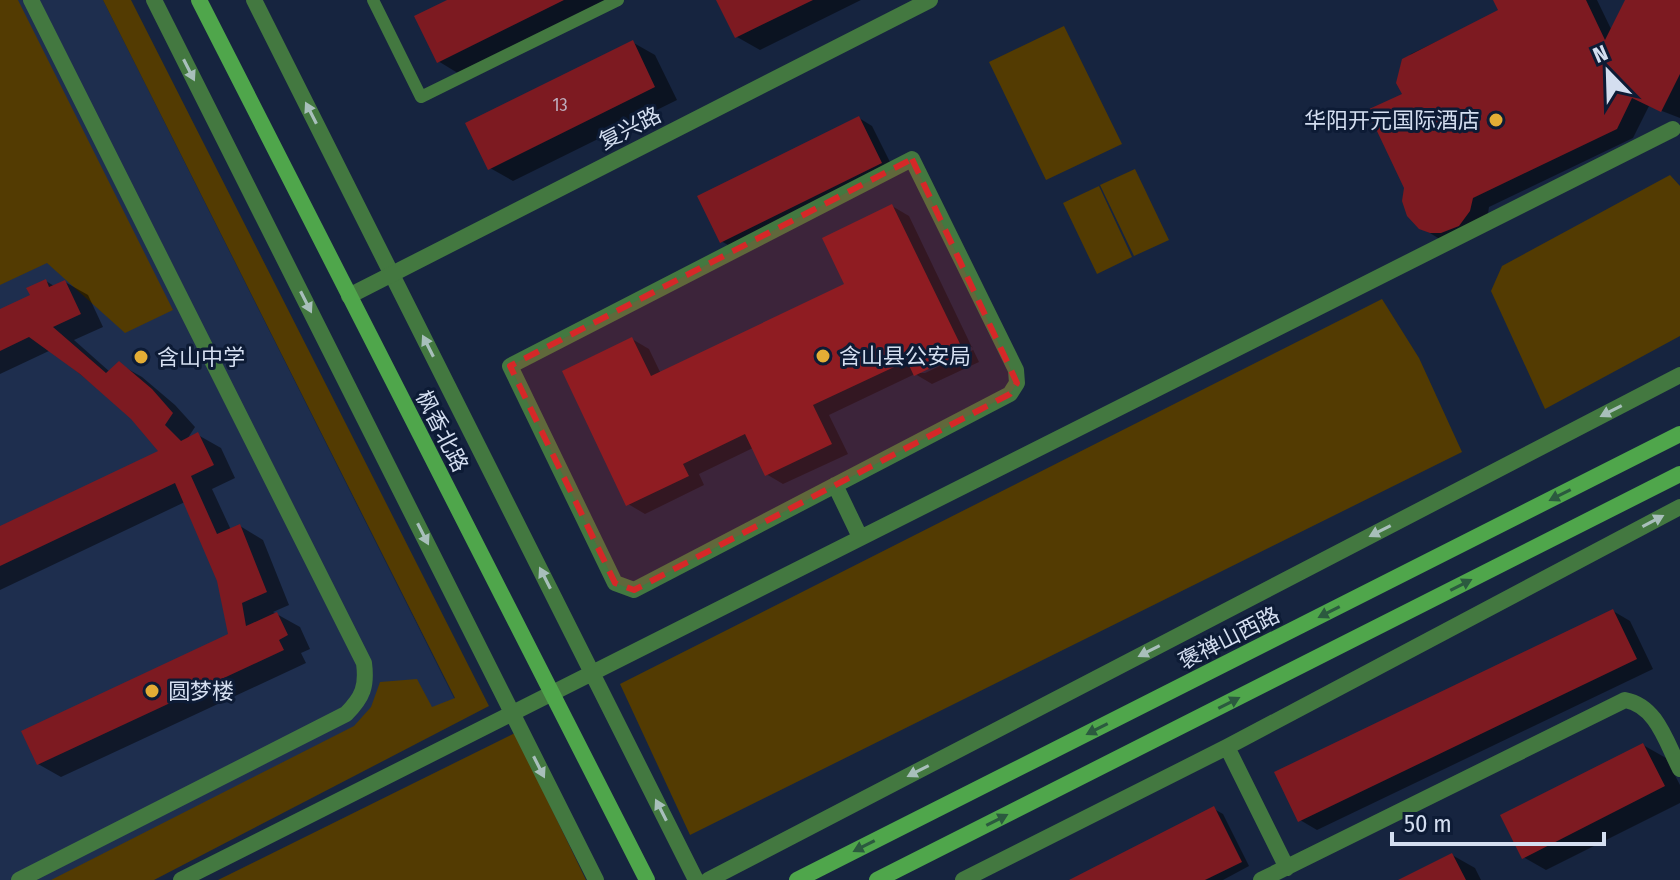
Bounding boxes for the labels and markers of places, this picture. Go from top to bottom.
place label: 华阳开元国际酒店 [1304,107,1480,134]
marker: 华阳开元国际酒店 [1487,111,1505,129]
place label: 含山县公安局 [839,343,971,370]
place label: 含山中学 [157,344,245,371]
marker: 含山县公安局 [814,347,832,365]
marker: 含山中学 [132,348,150,366]
place label: 圆梦楼 [168,678,234,705]
marker: 圆梦楼 [143,682,161,700]

